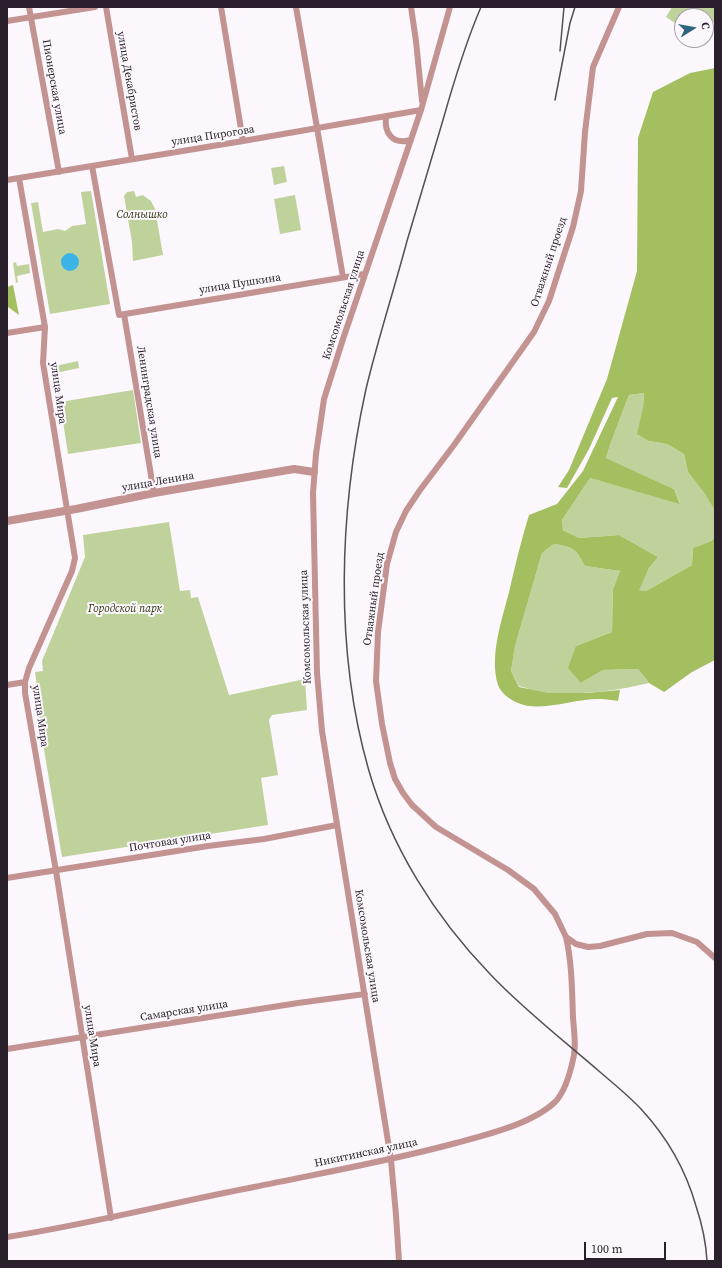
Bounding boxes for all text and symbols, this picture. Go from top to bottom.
north arrow [674,8,714,48]
text: С [697,21,713,31]
street label: улица Декабристов [114,30,144,132]
street label: Пионерская улица [39,38,69,136]
street label: улица Пирогова [171,123,255,149]
park label: Солнышко [116,208,168,222]
street label: Отважный проезд [528,215,570,309]
street label: Комсомольская улица [320,249,368,361]
street label: улица Пушкина [198,271,282,297]
street label: Ленинградская улица [134,345,164,459]
street label: улица Мира [47,361,69,425]
street label: улица Ленина [121,469,195,495]
street label: Отважный проезд [361,552,387,646]
street label: Комсомольская улица [297,570,315,684]
park label: Городской парк [88,602,162,616]
street label: улица Мира [29,684,51,748]
street label: Почтовая улица [128,829,212,855]
street label: Комсомольская улица [352,888,382,1004]
street label: Самарская улица [139,998,229,1024]
street label: улица Мира [81,1004,103,1068]
street label: Никитинская улица [313,1136,419,1170]
scale bar [586,1234,668,1260]
text: 100 m [591,1241,623,1257]

